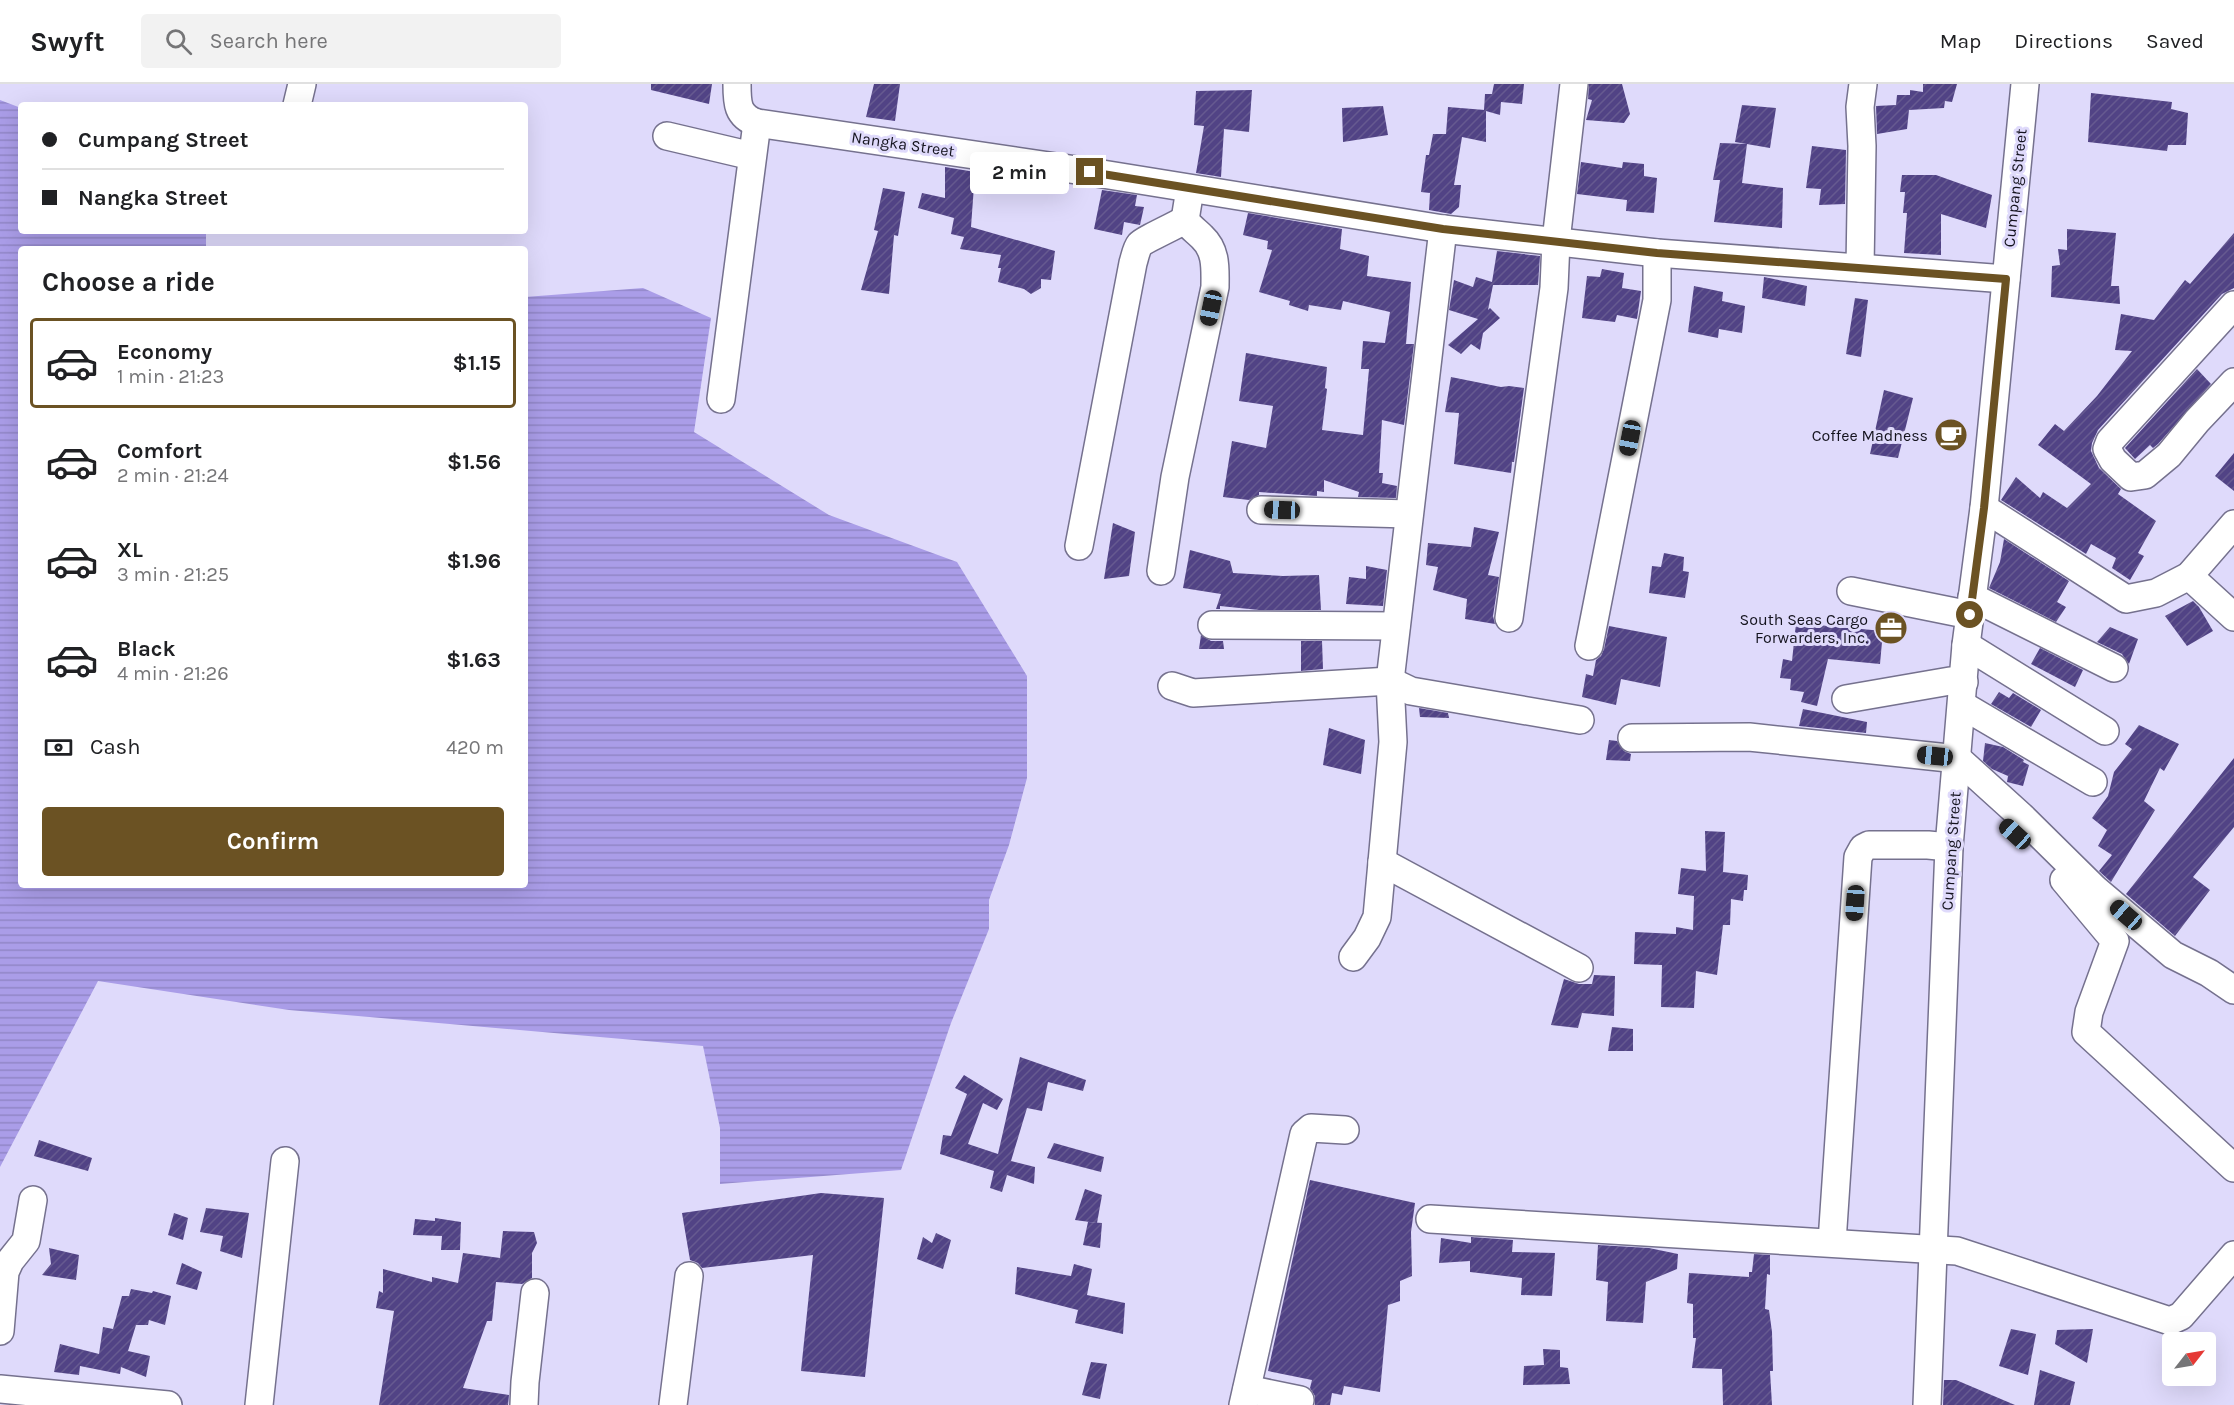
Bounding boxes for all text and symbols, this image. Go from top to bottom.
search box [141,14,561,68]
text: Swyft [30,25,105,58]
icon: search [162,25,195,58]
text: Search here [210,28,328,54]
text: Map [1940,29,1981,53]
text: Directions [2014,29,2113,53]
text: Saved [2146,29,2204,53]
text: Cumpang Street [78,127,248,153]
street label: Nangka Street [850,127,956,161]
street label: Cumpang Street [1999,128,2031,248]
callout: 2 min [970,151,1069,193]
route end [1076,158,1103,185]
text: 2 min [992,161,1047,184]
text: Nangka Street [78,185,228,211]
text: Choose a ride [42,266,215,298]
car [1198,289,1224,327]
icon: car [45,336,99,390]
text: Economy [117,339,212,365]
text: $1.15 [453,350,501,376]
text: 1 min · 21:23 [117,365,224,388]
cafe icon: Coffee Madness [1933,417,1969,453]
car [1618,419,1642,457]
place label: Coffee Madness [1812,426,1928,445]
icon: car [45,435,99,489]
text: Comfort [117,438,202,464]
text: $1.56 [447,449,501,475]
text: 2 min · 21:24 [117,464,229,487]
car [1264,500,1300,520]
icon: car [45,534,99,588]
text: XL [117,537,143,563]
text: $1.96 [446,548,501,574]
text: 3 min · 21:25 [117,563,229,586]
route start [1956,601,1983,628]
place label: South Seas Cargo Forwarders, Inc. [1740,610,1868,647]
office icon: South Seas Cargo Forwarders, Inc. [1873,610,1909,646]
icon: car [45,633,99,687]
text: Black [117,636,176,662]
text: $1.63 [446,647,501,673]
text: 4 min · 21:26 [117,662,229,685]
icon: cash [42,731,75,764]
text: Cash [90,734,140,760]
text: 420 m [446,736,504,759]
car [1916,745,1954,767]
street label: Cumpang Street [1937,791,1965,911]
button: Confirm [42,807,504,876]
car [1996,815,2034,853]
car [1845,884,1865,922]
car [2107,896,2145,934]
north arrow [2162,1332,2216,1386]
map controls [2162,1332,2216,1386]

